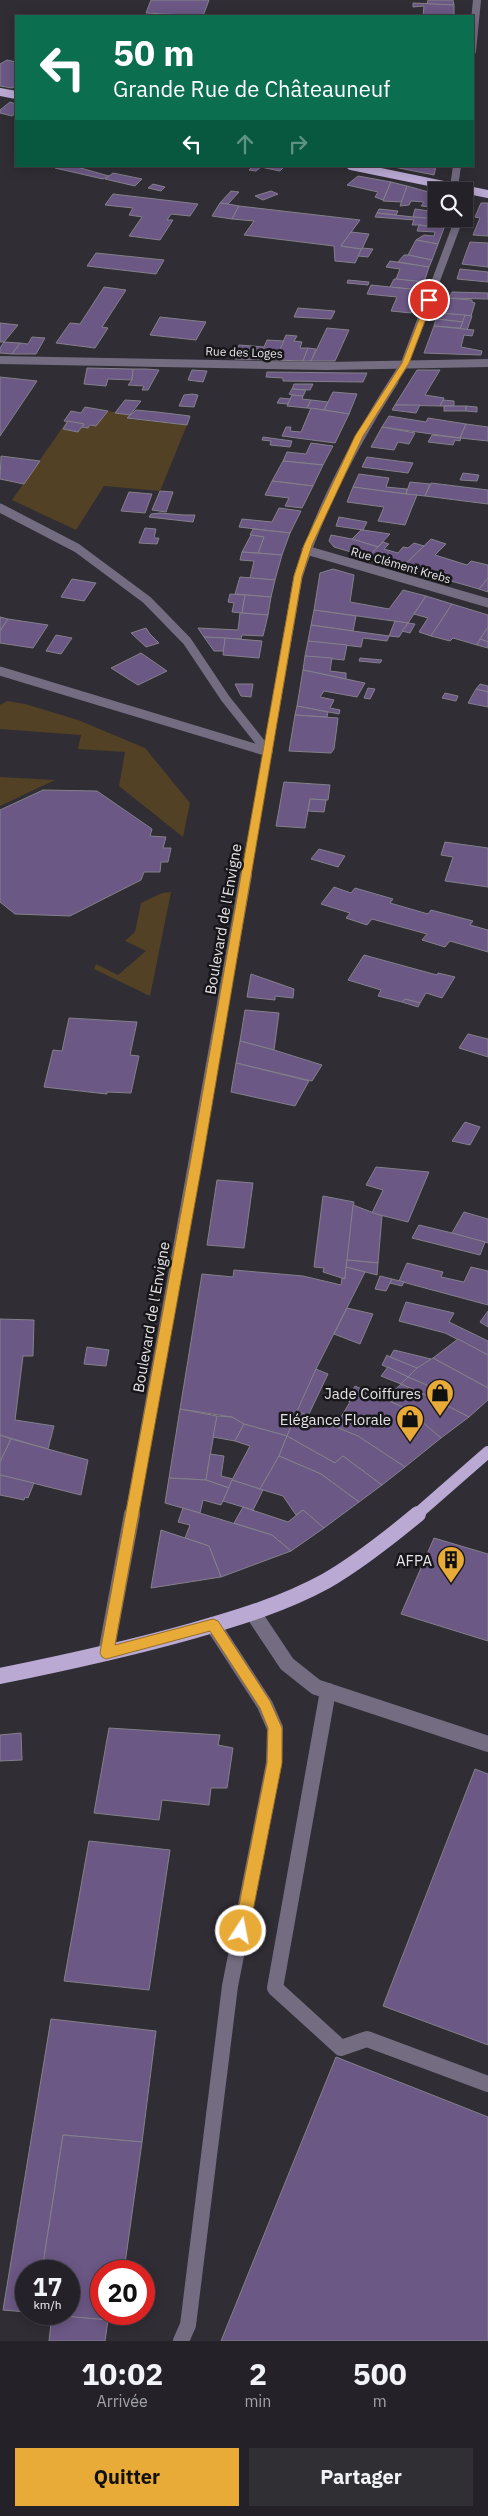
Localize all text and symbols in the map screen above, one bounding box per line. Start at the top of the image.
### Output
text: 50 m [113,30,195,76]
icon: left [30,35,95,100]
text: Grande Rue de Châteauneuf [113,74,391,103]
icon: left [178,130,206,158]
icon: ahead [231,130,259,158]
icon: right [284,130,312,158]
map controls [428,182,473,227]
button: search [428,182,473,227]
pin [408,279,450,321]
icon: arrive [415,286,443,314]
street label: Rue des Loges [205,343,283,361]
street label: Rue Clément Krebs [349,544,453,586]
street label: Boulevard de l'Envigne [200,842,246,996]
street label: Boulevard de l'Envigne [128,1240,174,1394]
shop icon: Jade Coiffures [425,1378,455,1417]
place label: Jade Coiffures [324,1384,421,1403]
shop icon: Elégance Florale [395,1404,425,1443]
place label: Elégance Florale [280,1410,391,1429]
building icon: AFPA [436,1545,466,1584]
place label: AFPA [396,1551,432,1570]
position arrow [214,1904,266,1956]
speed limit sign: 20 [90,2260,155,2325]
text: 17 [32,2270,63,2303]
text: km/h [33,2297,62,2312]
text: 10:02 [81,2354,163,2393]
text: 2 [249,2354,267,2393]
text: 500 [353,2354,407,2393]
text: Arrivée [97,2391,148,2411]
text: min [244,2391,271,2411]
text: m [373,2391,387,2411]
button: Quitter [15,2448,239,2506]
button: Partager [249,2448,473,2506]

